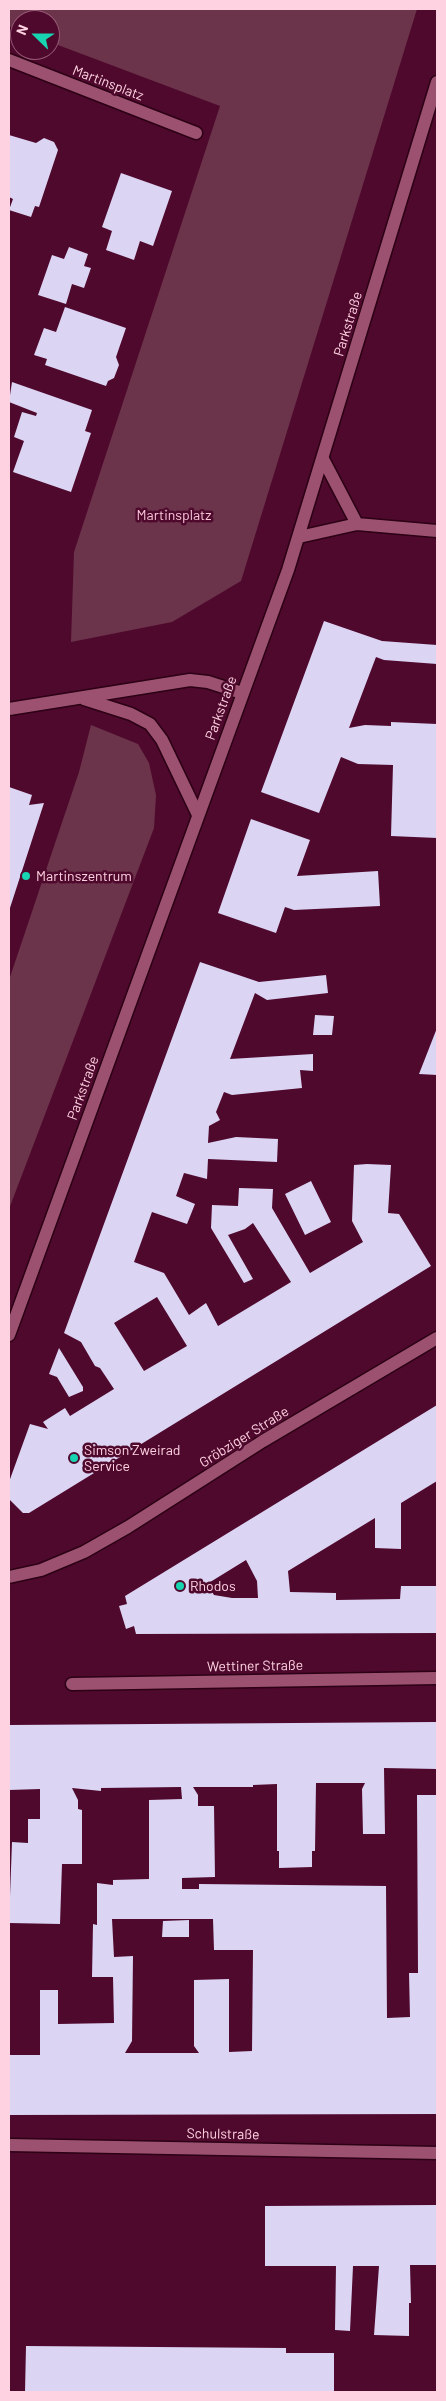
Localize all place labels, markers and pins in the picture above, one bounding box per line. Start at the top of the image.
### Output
place label: Martinszentrum [36,868,132,884]
marker: Martinszentrum [20,870,32,882]
place label: Simson Zweirad Service [84,1442,180,1474]
marker: Simson Zweirad Service [68,1452,80,1464]
place label: Rhodos [190,1578,236,1594]
marker: Rhodos [174,1580,186,1592]

